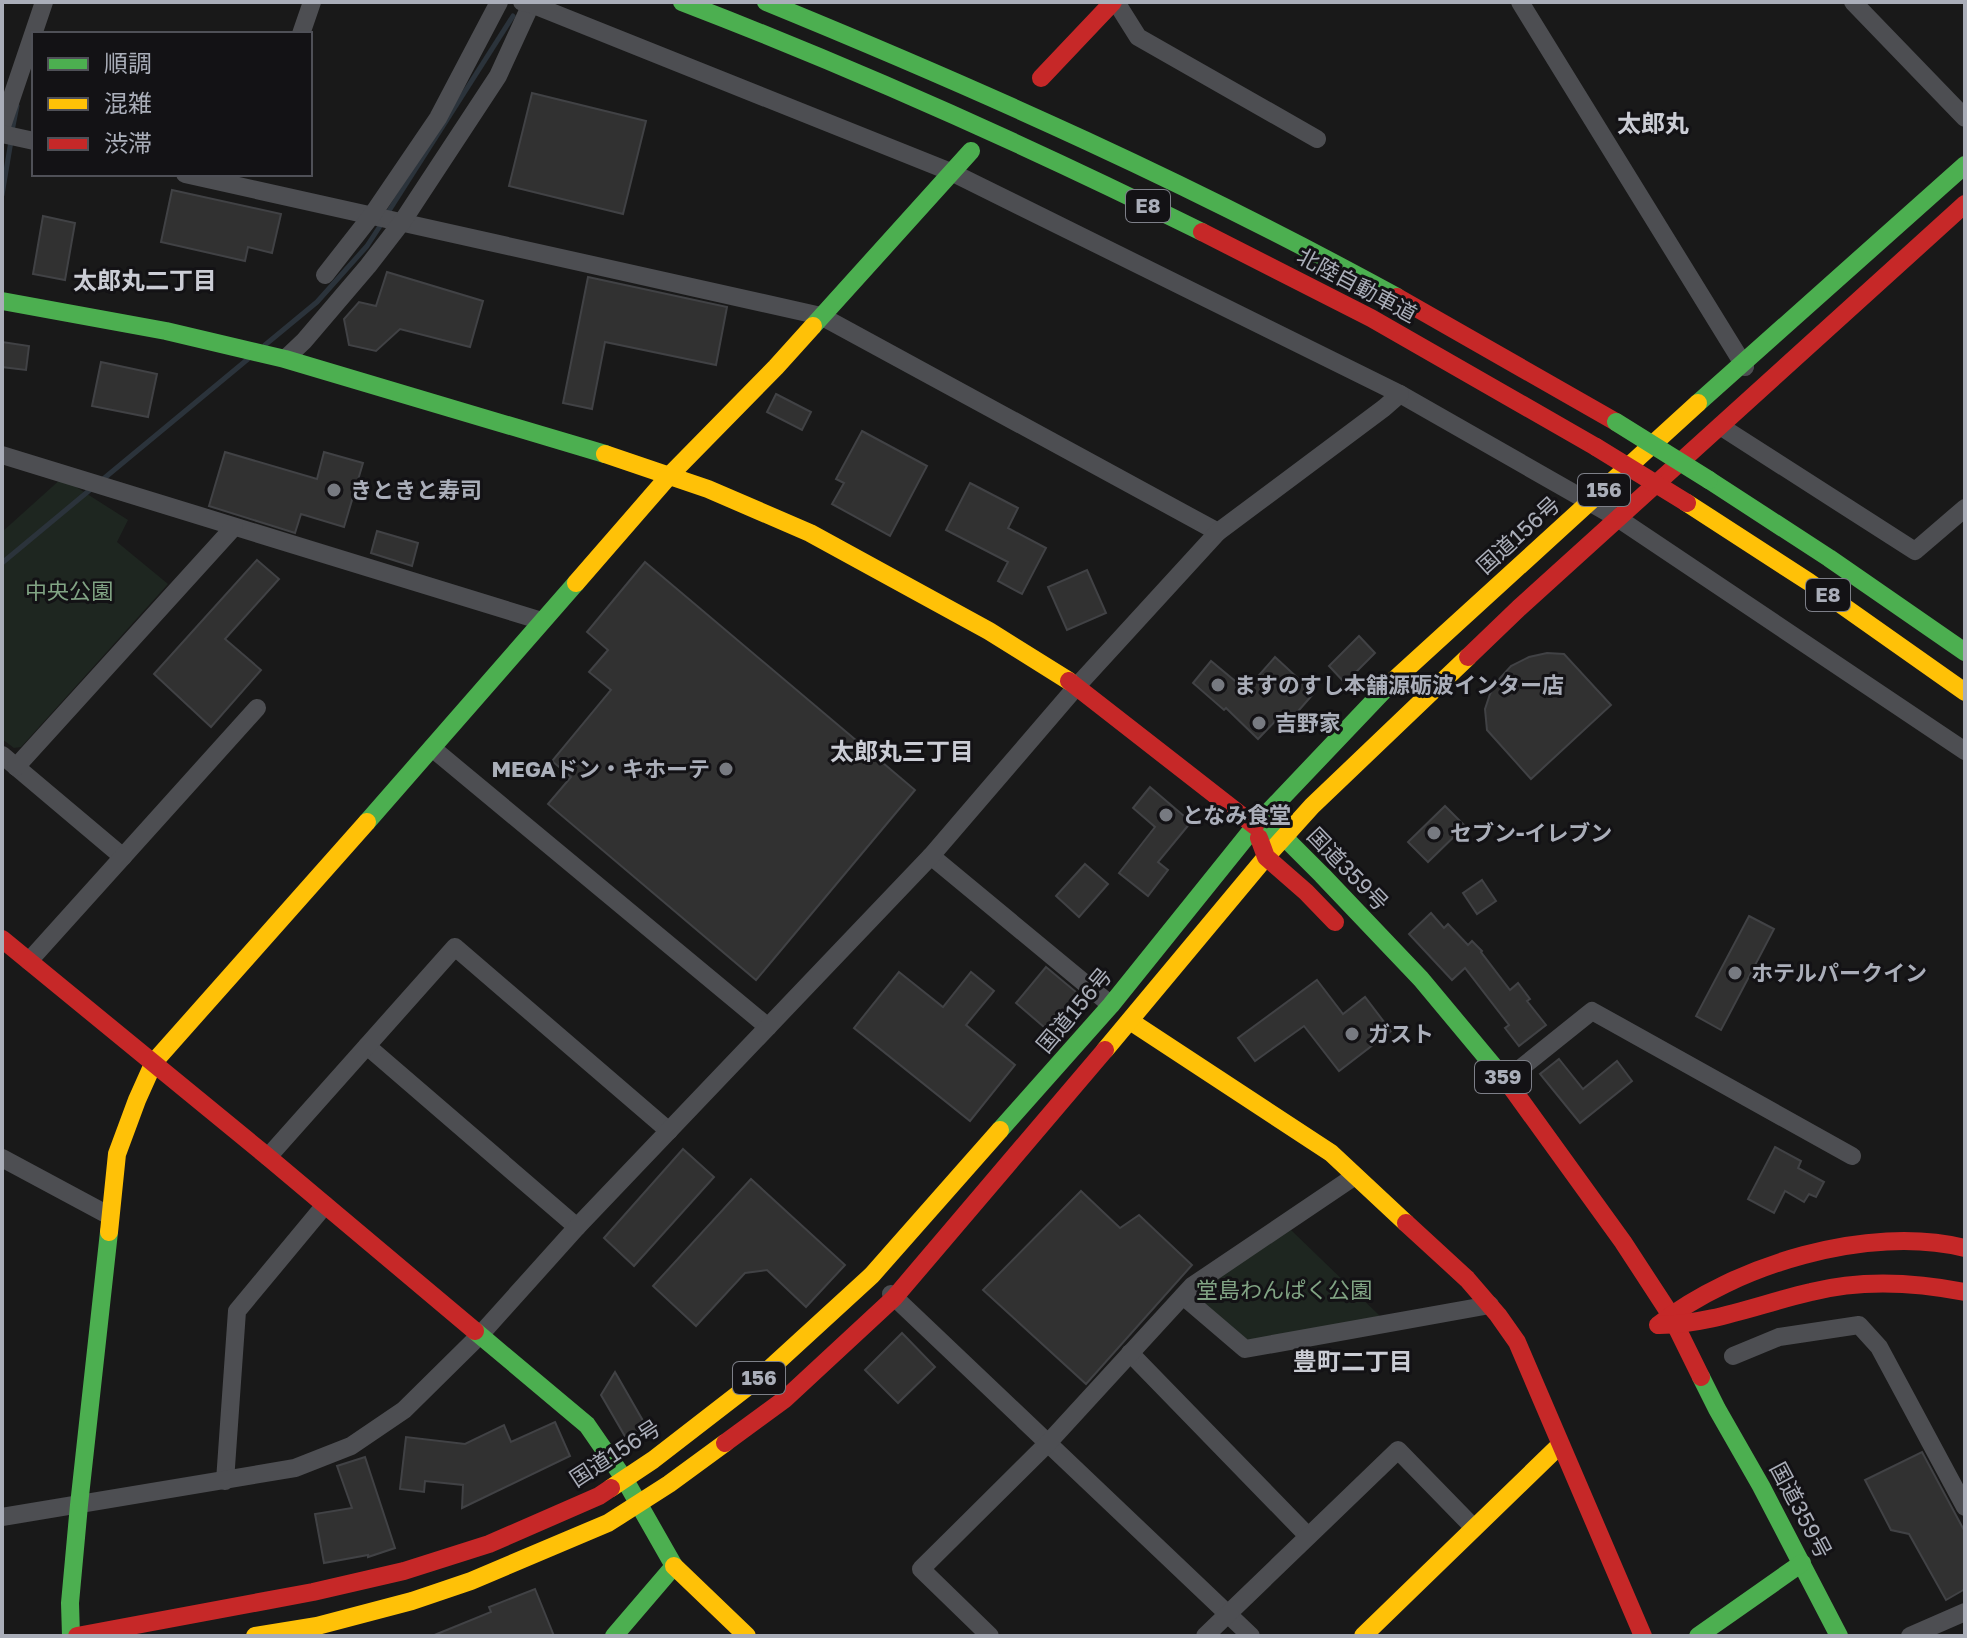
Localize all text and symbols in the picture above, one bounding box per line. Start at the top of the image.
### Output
legend [32,32,312,176]
text: 順調 [104,48,152,77]
text: 混雑 [104,88,152,117]
district label: 太郎丸 [1617,108,1689,137]
text: 渋滞 [104,128,152,157]
road number: E8 [1126,190,1170,222]
street label: 北陸自動車道 [1293,242,1422,327]
district label: 太郎丸二丁目 [73,265,217,294]
road number: 156 [1578,474,1630,506]
place label: きときと寿司 [350,476,482,503]
marker: きときと寿司 [325,481,343,499]
street label: 国道156号 [1470,490,1565,579]
park label: 中央公園 [25,577,113,604]
road number: E8 [1806,579,1850,611]
place label: ますのすし本舗源砺波インター店 [1234,671,1564,698]
marker: ますのすし本舗源砺波インター店 [1209,676,1227,694]
place label: 吉野家 [1275,709,1341,736]
marker: 吉野家 [1250,714,1268,732]
district label: 太郎丸三丁目 [830,736,974,765]
place label: MEGAドン・キホーテ [491,755,710,782]
marker: MEGAドン・キホーテ [717,760,735,778]
place label: となみ食堂 [1182,801,1291,828]
marker: となみ食堂 [1157,806,1175,824]
place label: セブン-イレブン [1450,819,1612,846]
street label: 国道359号 [1302,822,1395,916]
marker: セブン-イレブン [1425,824,1443,842]
place label: ホテルパークイン [1751,959,1927,986]
street label: 国道156号 [1030,962,1117,1058]
marker: ホテルパークイン [1726,964,1744,982]
place label: ガスト [1368,1020,1434,1047]
marker: ガスト [1343,1025,1361,1043]
road number: 359 [1475,1061,1531,1093]
park label: 堂島わんぱく公園 [1196,1276,1372,1303]
district label: 豊町二丁目 [1293,1346,1413,1375]
road number: 156 [733,1362,785,1394]
street label: 国道156号 [564,1413,665,1492]
street label: 国道359号 [1765,1457,1838,1562]

